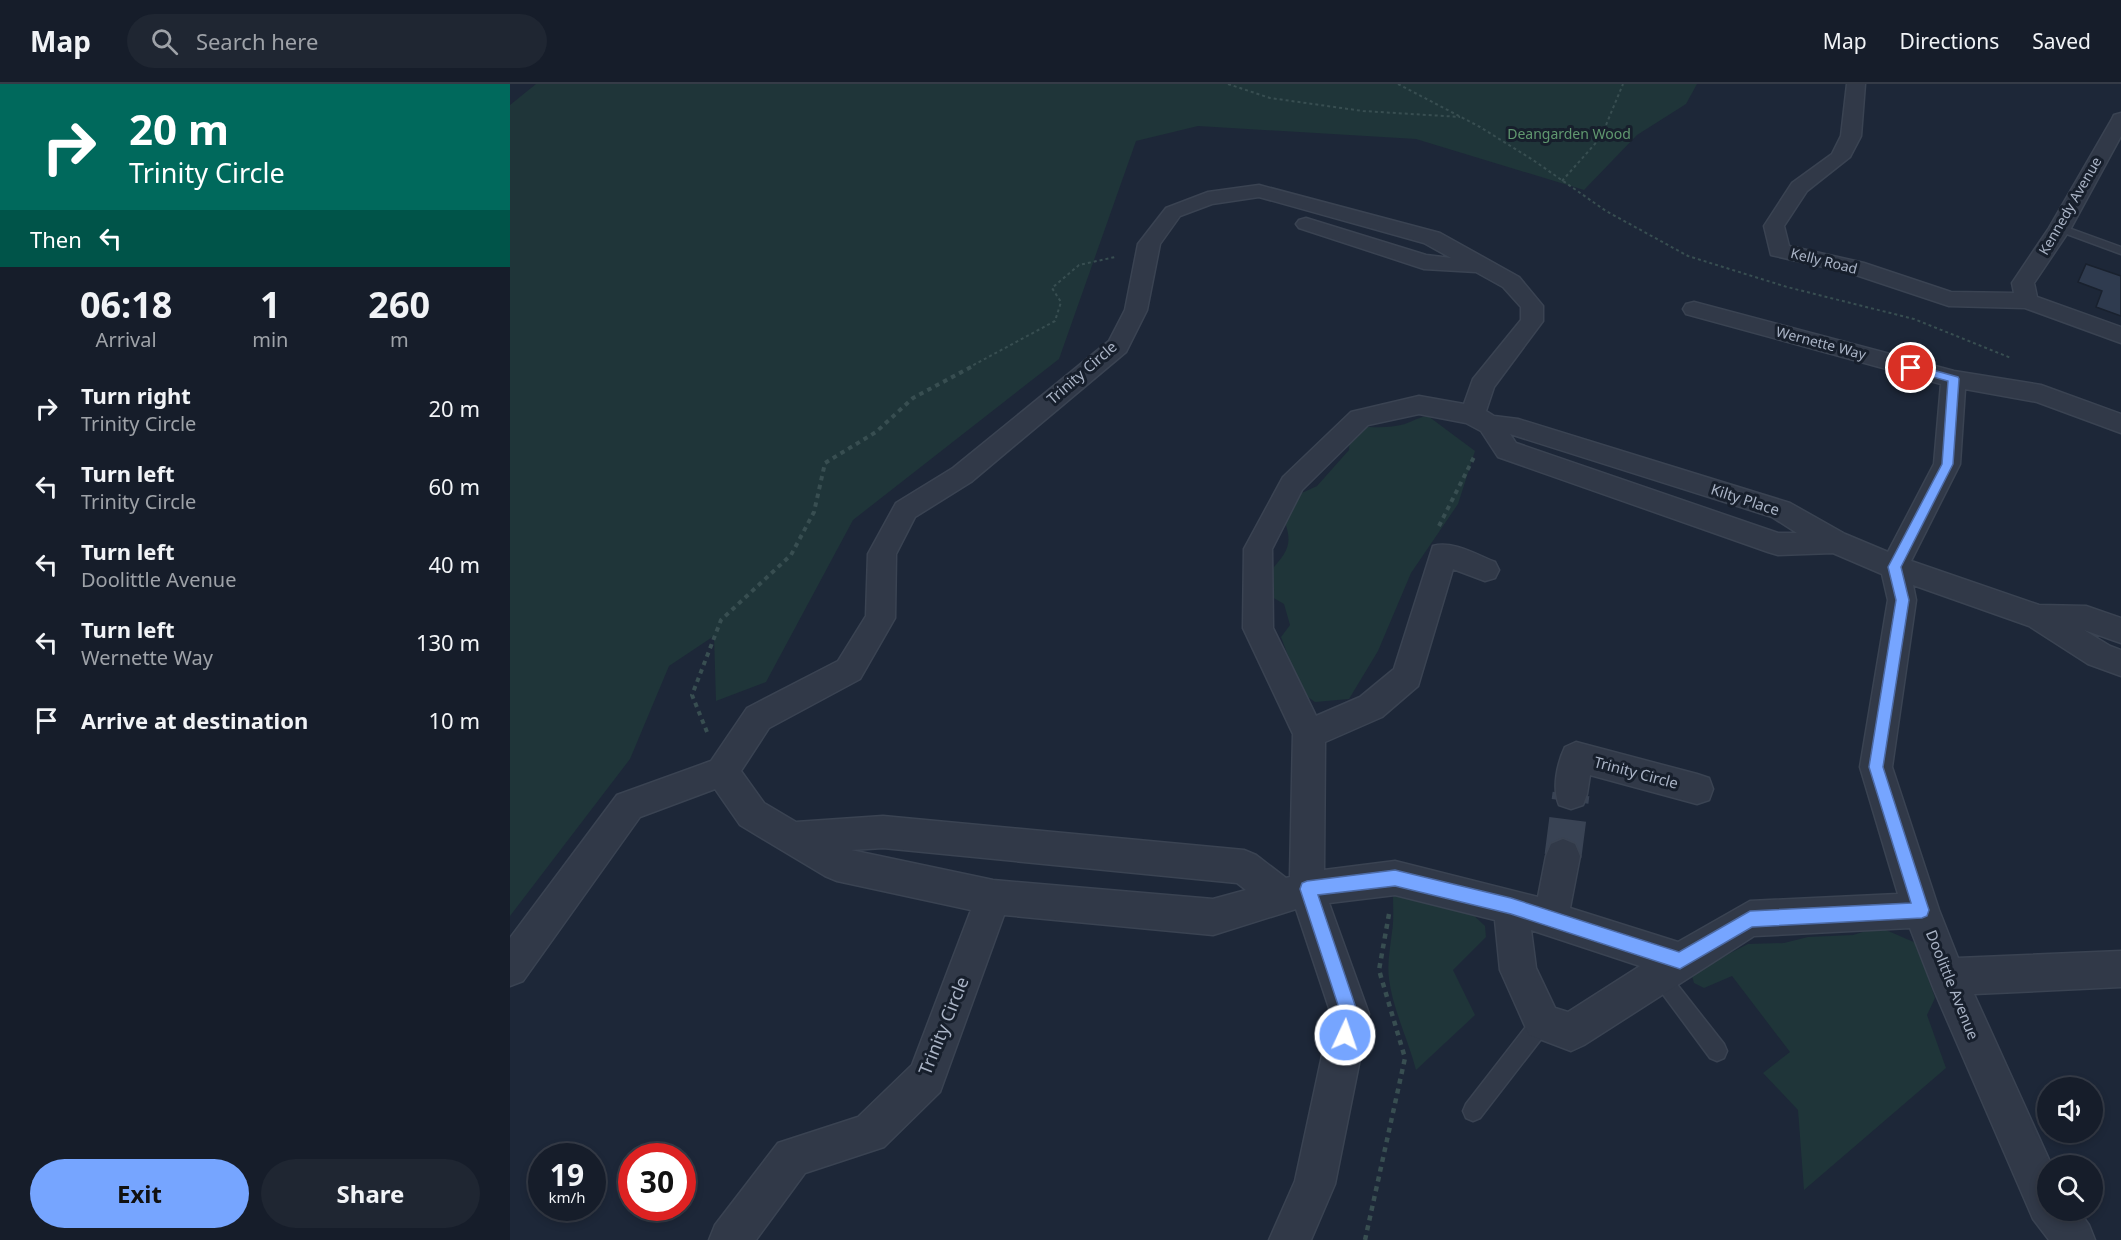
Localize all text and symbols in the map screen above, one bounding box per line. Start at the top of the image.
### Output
search box [127,14,547,68]
text: Map [30,22,91,60]
icon: search [148,25,181,58]
text: Search here [196,26,318,56]
text: Map [1823,27,1867,55]
text: Directions [1900,27,1999,55]
text: Saved [2032,27,2091,55]
text: 20 m [129,100,229,157]
icon: right [30,108,108,186]
park label: Deangarden Wood [1507,124,1631,143]
street label: Kennedy Avenue [2034,153,2105,258]
text: Trinity Circle [129,154,285,191]
icon: left [94,222,127,255]
text: Then [30,224,82,254]
street label: Kelly Road [1789,243,1860,278]
text: 06:18 [80,280,172,329]
text: 1 [260,280,281,329]
text: 260 [368,280,430,329]
street label: Wernette Way [1774,321,1869,364]
text: Arrival [96,326,157,353]
text: min [252,326,288,353]
text: m [390,326,409,353]
street label: Trinity Circle [1042,336,1121,408]
pin [1885,342,1936,393]
icon: arrive [1894,351,1927,384]
text: Turn right [81,380,191,410]
icon: right [30,392,63,425]
text: 20 m [429,393,480,423]
text: Trinity Circle [81,410,196,437]
text: Turn left [81,458,175,488]
icon: left [30,470,63,503]
text: 60 m [429,471,480,501]
street label: Kilty Place [1708,479,1782,520]
text: Trinity Circle [81,488,196,515]
text: Turn left [81,536,175,566]
icon: left [30,548,63,581]
text: 40 m [429,549,480,579]
text: Doolittle Avenue [81,566,236,593]
text: Turn left [81,614,175,644]
icon: left [30,626,63,659]
text: 130 m [416,627,480,657]
text: Wernette Way [81,644,213,671]
icon: arrive [30,704,63,737]
text: Arrive at destination [81,705,308,735]
text: 10 m [429,705,480,735]
street label: Trinity Circle [1592,751,1681,793]
street label: Doolittle Avenue [1922,927,1984,1042]
street label: Trinity Circle [912,973,974,1078]
position arrow [1313,1003,1377,1067]
map controls [2037,1077,2103,1221]
button: sound [2037,1077,2103,1143]
speed limit sign: 30 [618,1143,696,1221]
text: 19 [550,1154,584,1195]
button: search [2037,1155,2103,1221]
button: Exit [30,1159,249,1228]
button: Share [261,1159,480,1228]
text: km/h [549,1187,585,1207]

